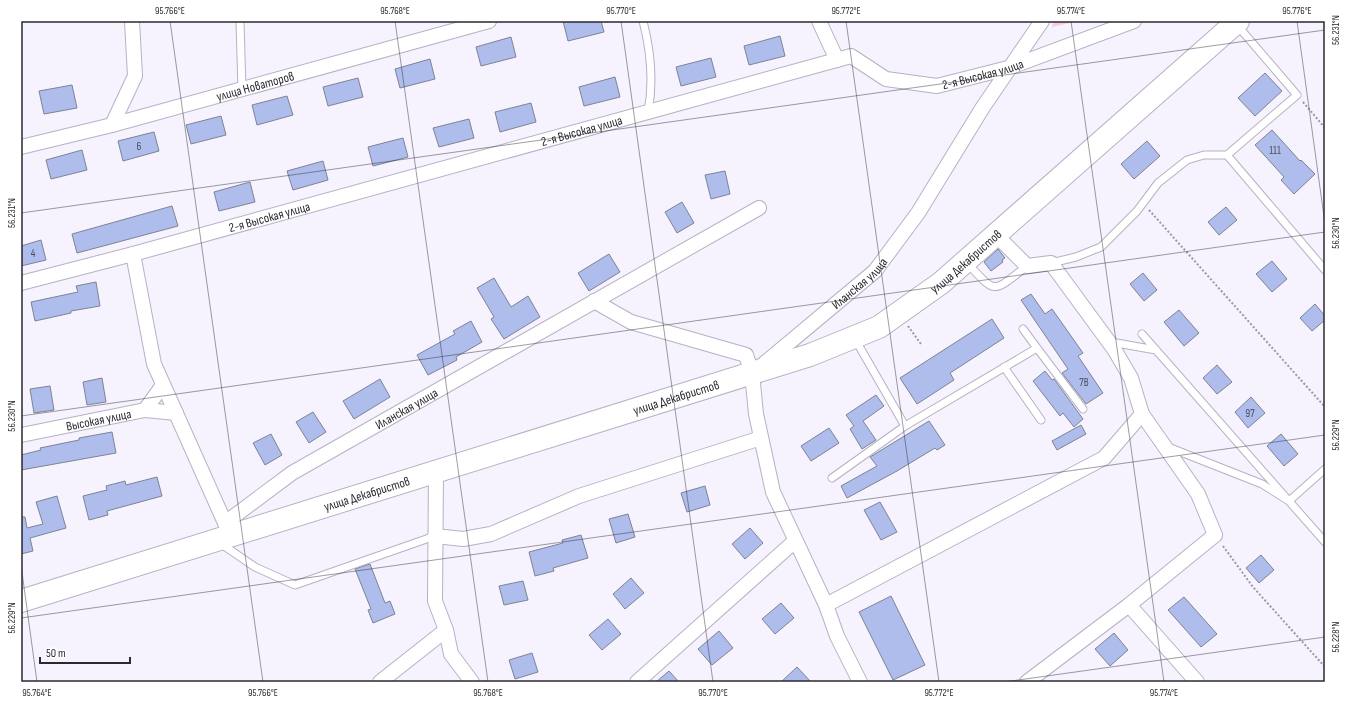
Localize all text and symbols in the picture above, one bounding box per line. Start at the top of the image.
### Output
text: 95.766°E [155,5,185,17]
text: 95.768°E [380,5,410,17]
text: 95.770°E [606,5,636,17]
text: 95.772°E [831,5,861,17]
text: 95.774°E [1057,5,1085,17]
text: 95.776°E [1282,5,1312,17]
text: 56.231°N [1330,15,1342,45]
street label: 2-я Высокая улица [940,56,1026,93]
street label: улица Новаторов [215,68,296,105]
street label: 2-я Высокая улица [539,112,624,150]
house number: 6 [137,140,142,153]
house number: 111 [1269,144,1281,157]
text: 56.231°N [6,198,18,228]
street label: 2-я Высокая улица [227,199,312,236]
text: 56.230°N [1330,217,1342,249]
street label: улица Декабристов [927,226,1005,297]
house number: 4 [31,247,36,260]
street label: Иланская улица [829,255,891,313]
house number: 7В [1079,376,1089,389]
street label: улица Декабристов [631,377,721,419]
street label: Иланская улица [373,385,441,433]
text: 56.230°N [6,400,18,432]
street label: Высокая улица [65,406,133,435]
house number: 97 [1245,407,1255,420]
text: 56.229°N [1330,419,1342,451]
street label: улица Декабристов [322,473,412,515]
text: 56.229°N [6,602,18,634]
text: 56.228°N [1330,622,1342,652]
scale bar [40,639,130,665]
text: 50 m [46,646,66,661]
text: 95.764°E [22,687,52,699]
text: 95.766°E [248,687,278,699]
text: 95.768°E [473,687,503,699]
text: 95.770°E [698,687,728,699]
text: 95.772°E [924,687,954,699]
text: 95.774°E [1150,687,1178,699]

